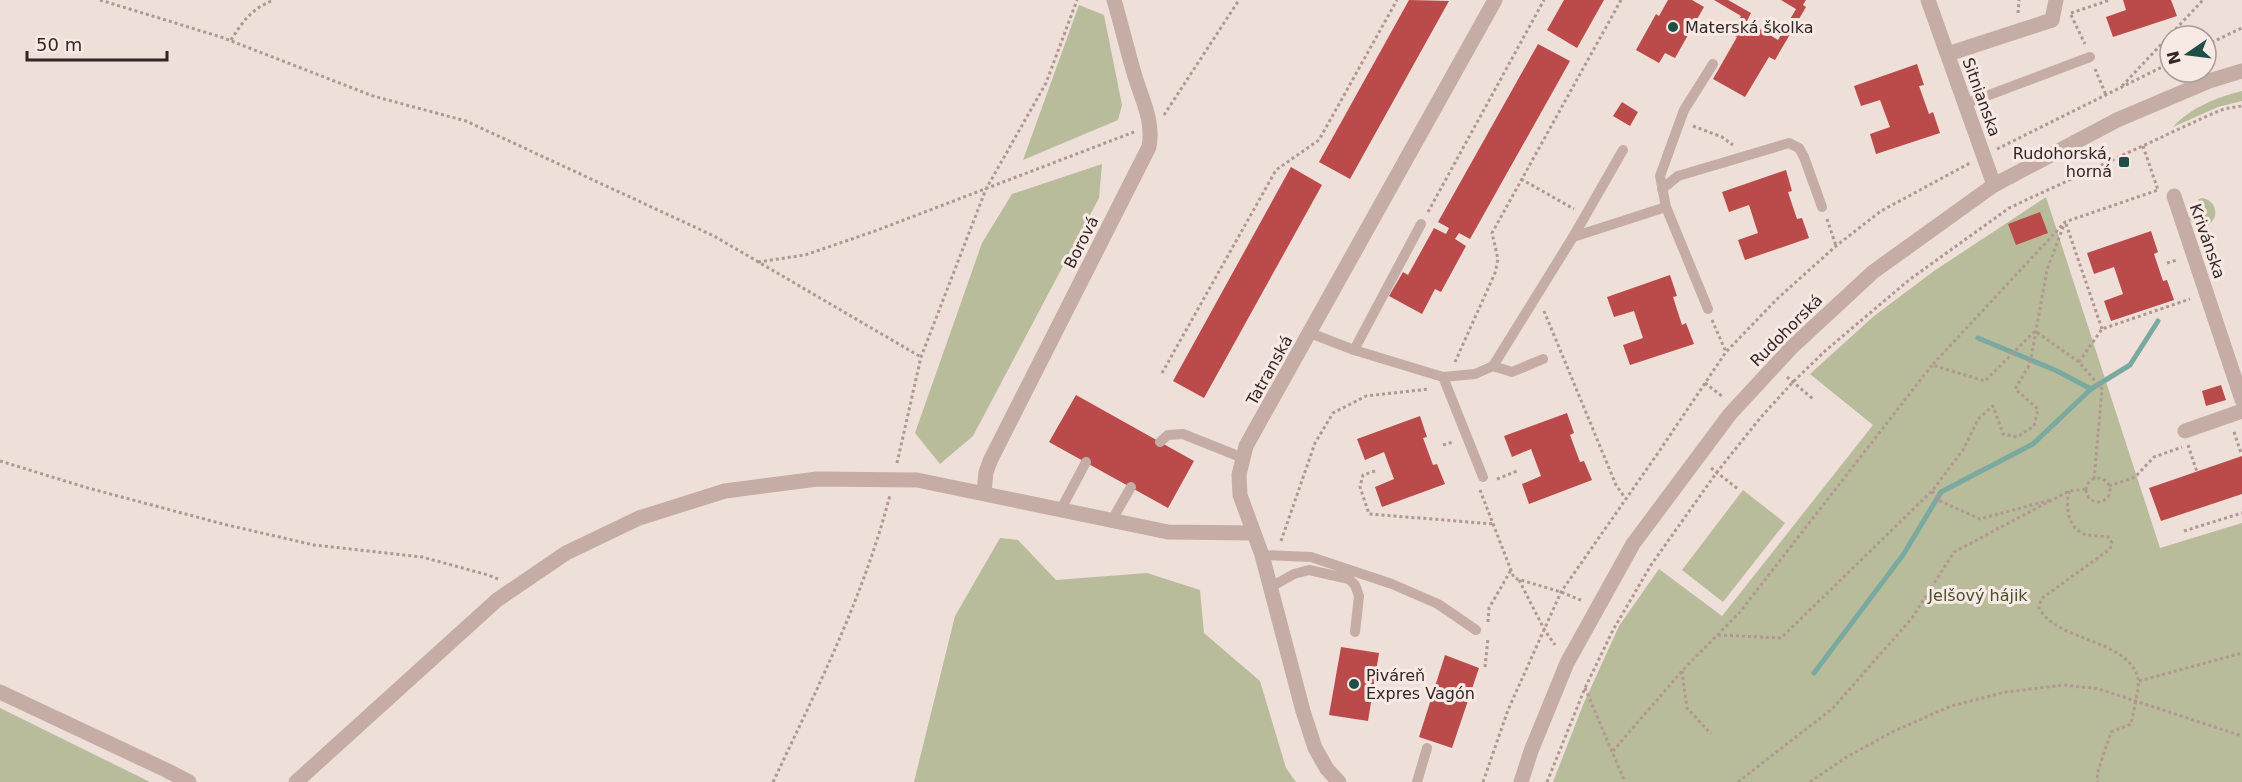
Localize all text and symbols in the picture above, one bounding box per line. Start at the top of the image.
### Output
place label: Materská školka [1685,18,1814,37]
marker: Materská školka [1666,20,1680,34]
scale bar [27,24,166,62]
north arrow [2158,24,2218,84]
text: 50 m [36,34,82,55]
text: N [2163,49,2185,66]
street label: Sitnianska [1958,55,2005,139]
place label: Rudohorská, horná [2013,144,2112,181]
marker: Rudohorská, horná [2117,155,2131,169]
street label: Krivánska [2186,201,2229,281]
street label: Borová [1060,213,1103,272]
street label: Rudohorská [1746,290,1826,370]
street label: Tatranská [1242,332,1296,409]
park label: Jelšový hájik [1927,586,2028,605]
place label: Piváreň Expres Vagón [1366,666,1475,703]
marker: Piváreň Expres Vagón [1347,677,1361,691]

